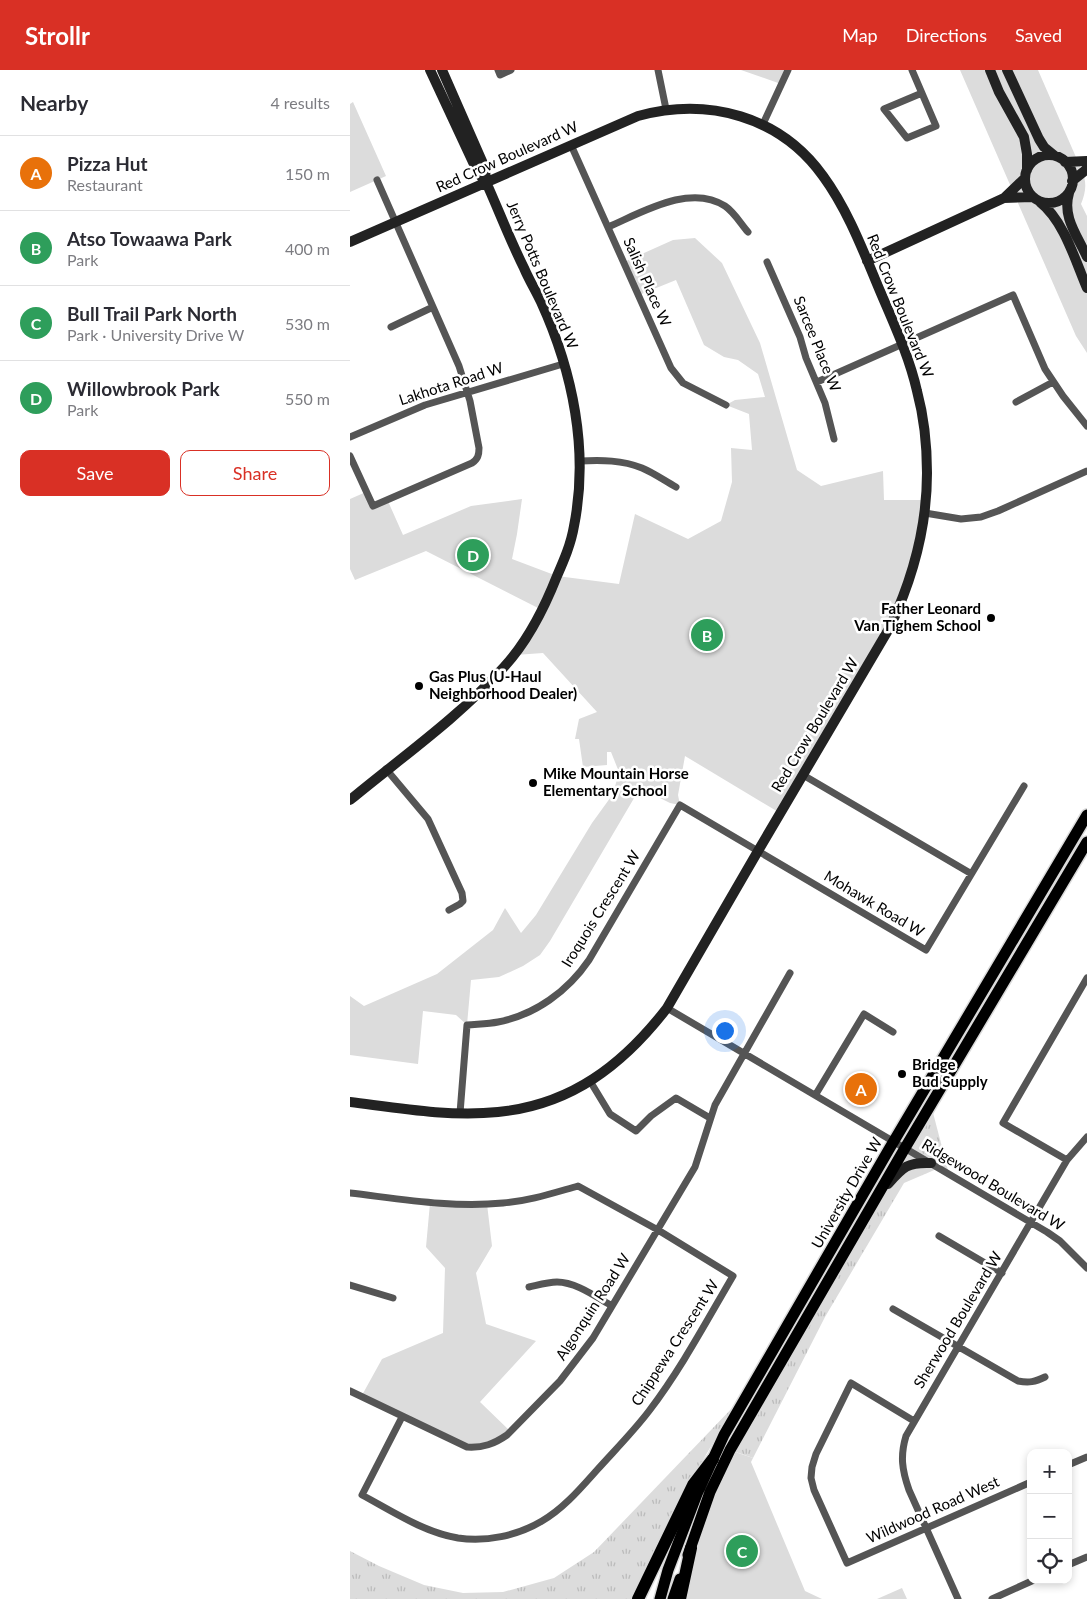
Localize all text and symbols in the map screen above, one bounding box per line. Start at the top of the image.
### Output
text: Strollr [25,21,90,50]
text: Map [842,24,878,46]
text: Directions [906,24,987,46]
text: Saved [1015,24,1062,46]
text: Nearby [20,90,88,115]
text: 4 results [270,93,330,112]
street label: Red Crow Boulevard W [433,116,581,196]
text: Pizza Hut [67,152,148,175]
text: A [30,164,42,183]
text: 150 m [285,164,330,183]
text: Restaurant [67,175,143,194]
street label: Jerry Potts Boulevard W [504,198,582,352]
text: Atso Towaawa Park [67,227,232,250]
street label: Red Crow Boulevard W [864,231,938,381]
street label: Salish Place W [620,234,676,329]
text: B [31,239,41,258]
text: 400 m [285,239,330,258]
text: Park [67,250,98,269]
street label: Sarcee Place W [791,293,845,394]
text: Bull Trail Park North [67,302,237,325]
text: C [31,314,41,333]
text: 530 m [285,314,330,333]
text: Park · University Drive W [67,325,244,344]
street label: Lakhota Road W [396,358,506,408]
text: Willowbrook Park [67,377,220,400]
text: D [30,389,42,408]
text: 550 m [285,389,330,408]
text: Park [67,400,98,419]
button: Save [20,450,170,496]
button: Share [180,450,330,496]
pin: D [457,536,489,574]
place label: Father Leonard Van Tighem School [853,599,981,634]
marker: Father Leonard Van Tighem School [985,612,997,624]
pin: B [691,616,723,654]
street label: Red Crow Boulevard W [767,654,862,795]
place label: Gas Plus (U-Haul Neighborhood Dealer) [429,667,577,702]
marker: Gas Plus (U-Haul Neighborhood Dealer) [413,680,425,692]
place label: Mike Mountain Horse Elementary School [543,764,689,799]
marker: Mike Mountain Horse Elementary School [527,777,539,789]
street label: Iroquois Crescent W [557,846,644,970]
street label: Mohawk Road W [821,866,928,940]
your location [712,1018,738,1044]
place label: Bridge Bud Supply [912,1055,988,1090]
marker: Bridge Bud Supply [896,1068,908,1080]
pin: A [845,1070,877,1108]
street label: University Drive W [807,1133,885,1251]
street label: Ridgewood Boulevard W [919,1134,1069,1234]
street label: Sherwood Boulevard W [909,1248,1005,1391]
street label: Algonquin Road W [551,1249,634,1363]
street label: Chippewa Crescent W [627,1276,722,1409]
map controls [1027,1449,1072,1584]
button: + [1027,1449,1072,1494]
street label: Wildwood Road West [863,1471,1002,1546]
button: − [1027,1494,1072,1539]
pin: C [726,1532,758,1570]
button: locate [1027,1539,1072,1584]

